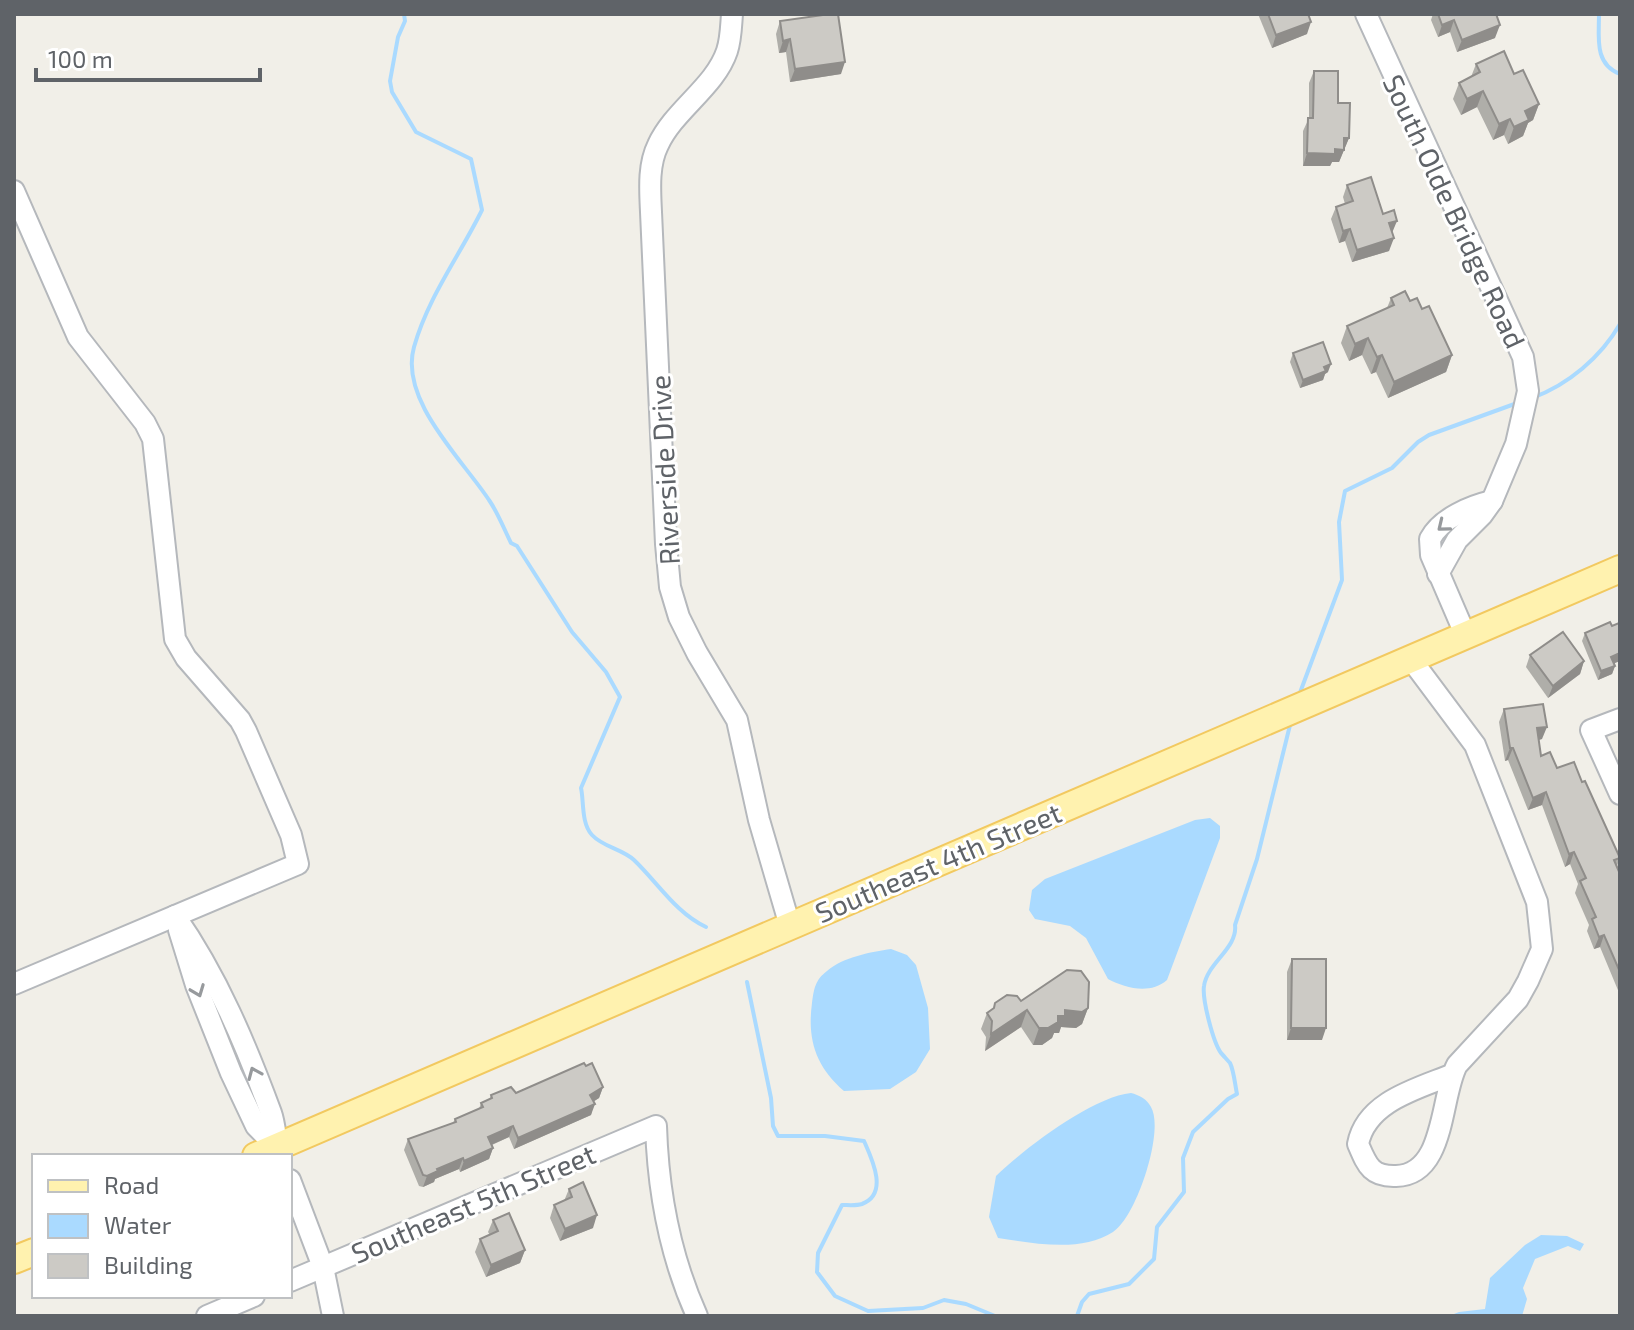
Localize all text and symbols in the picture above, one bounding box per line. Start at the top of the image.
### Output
scale bar [36,32,260,82]
text: 100 m [48,44,113,73]
street label: South Olde Bridge Road [1377,69,1533,353]
street label: Riverside Drive [642,374,686,566]
one-way arrow [1437,516,1452,530]
street label: Southeast 4th Street [810,795,1066,929]
one-way arrow [188,983,205,997]
one-way arrow [247,1067,263,1081]
street label: Southeast 5th Street [346,1136,600,1270]
legend [32,1154,292,1298]
text: Road [104,1170,159,1199]
text: Water [104,1210,172,1239]
text: Building [104,1250,193,1279]

